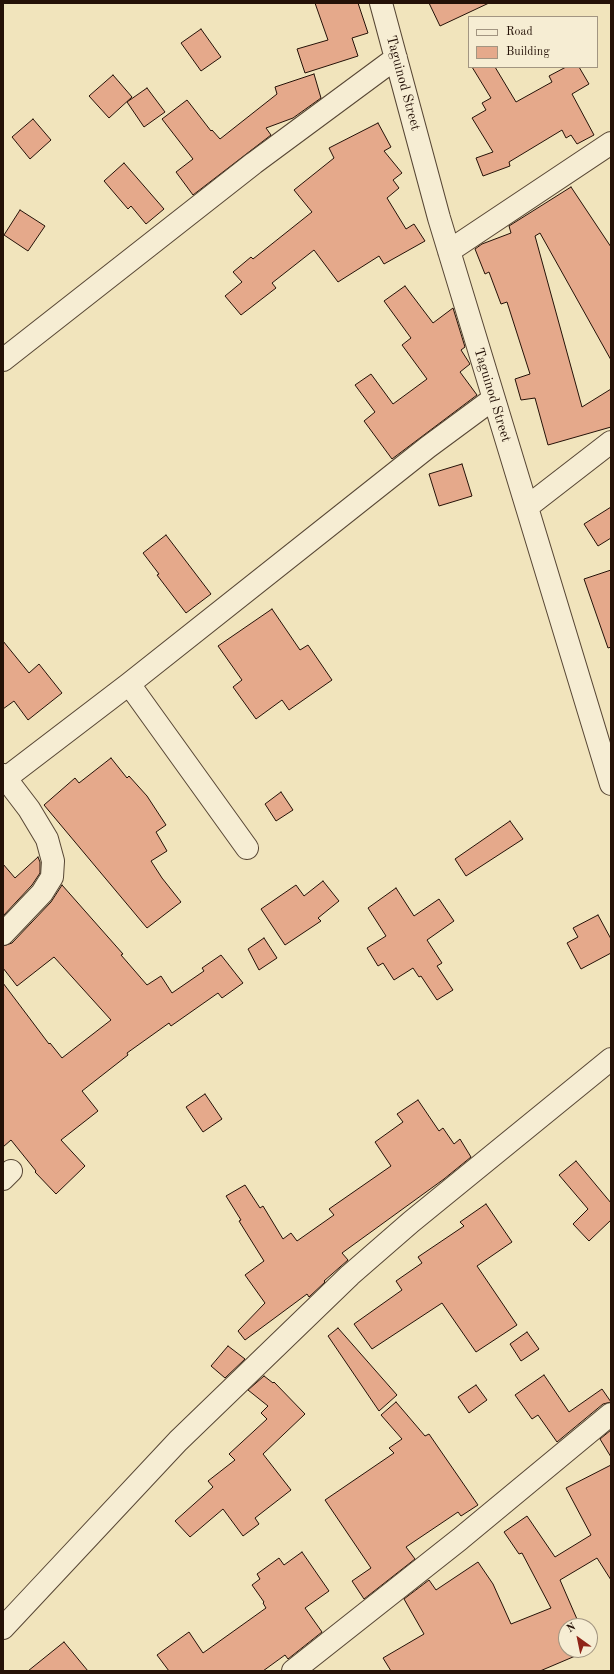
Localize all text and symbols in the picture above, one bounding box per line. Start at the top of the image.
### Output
legend [468,16,598,68]
text: Road [506,26,533,38]
street label: Taguinod Street [382,34,424,132]
text: Building [506,46,550,58]
street label: Taguinod Street [470,346,514,444]
north arrow [558,1618,598,1658]
text: N [565,1621,578,1635]

